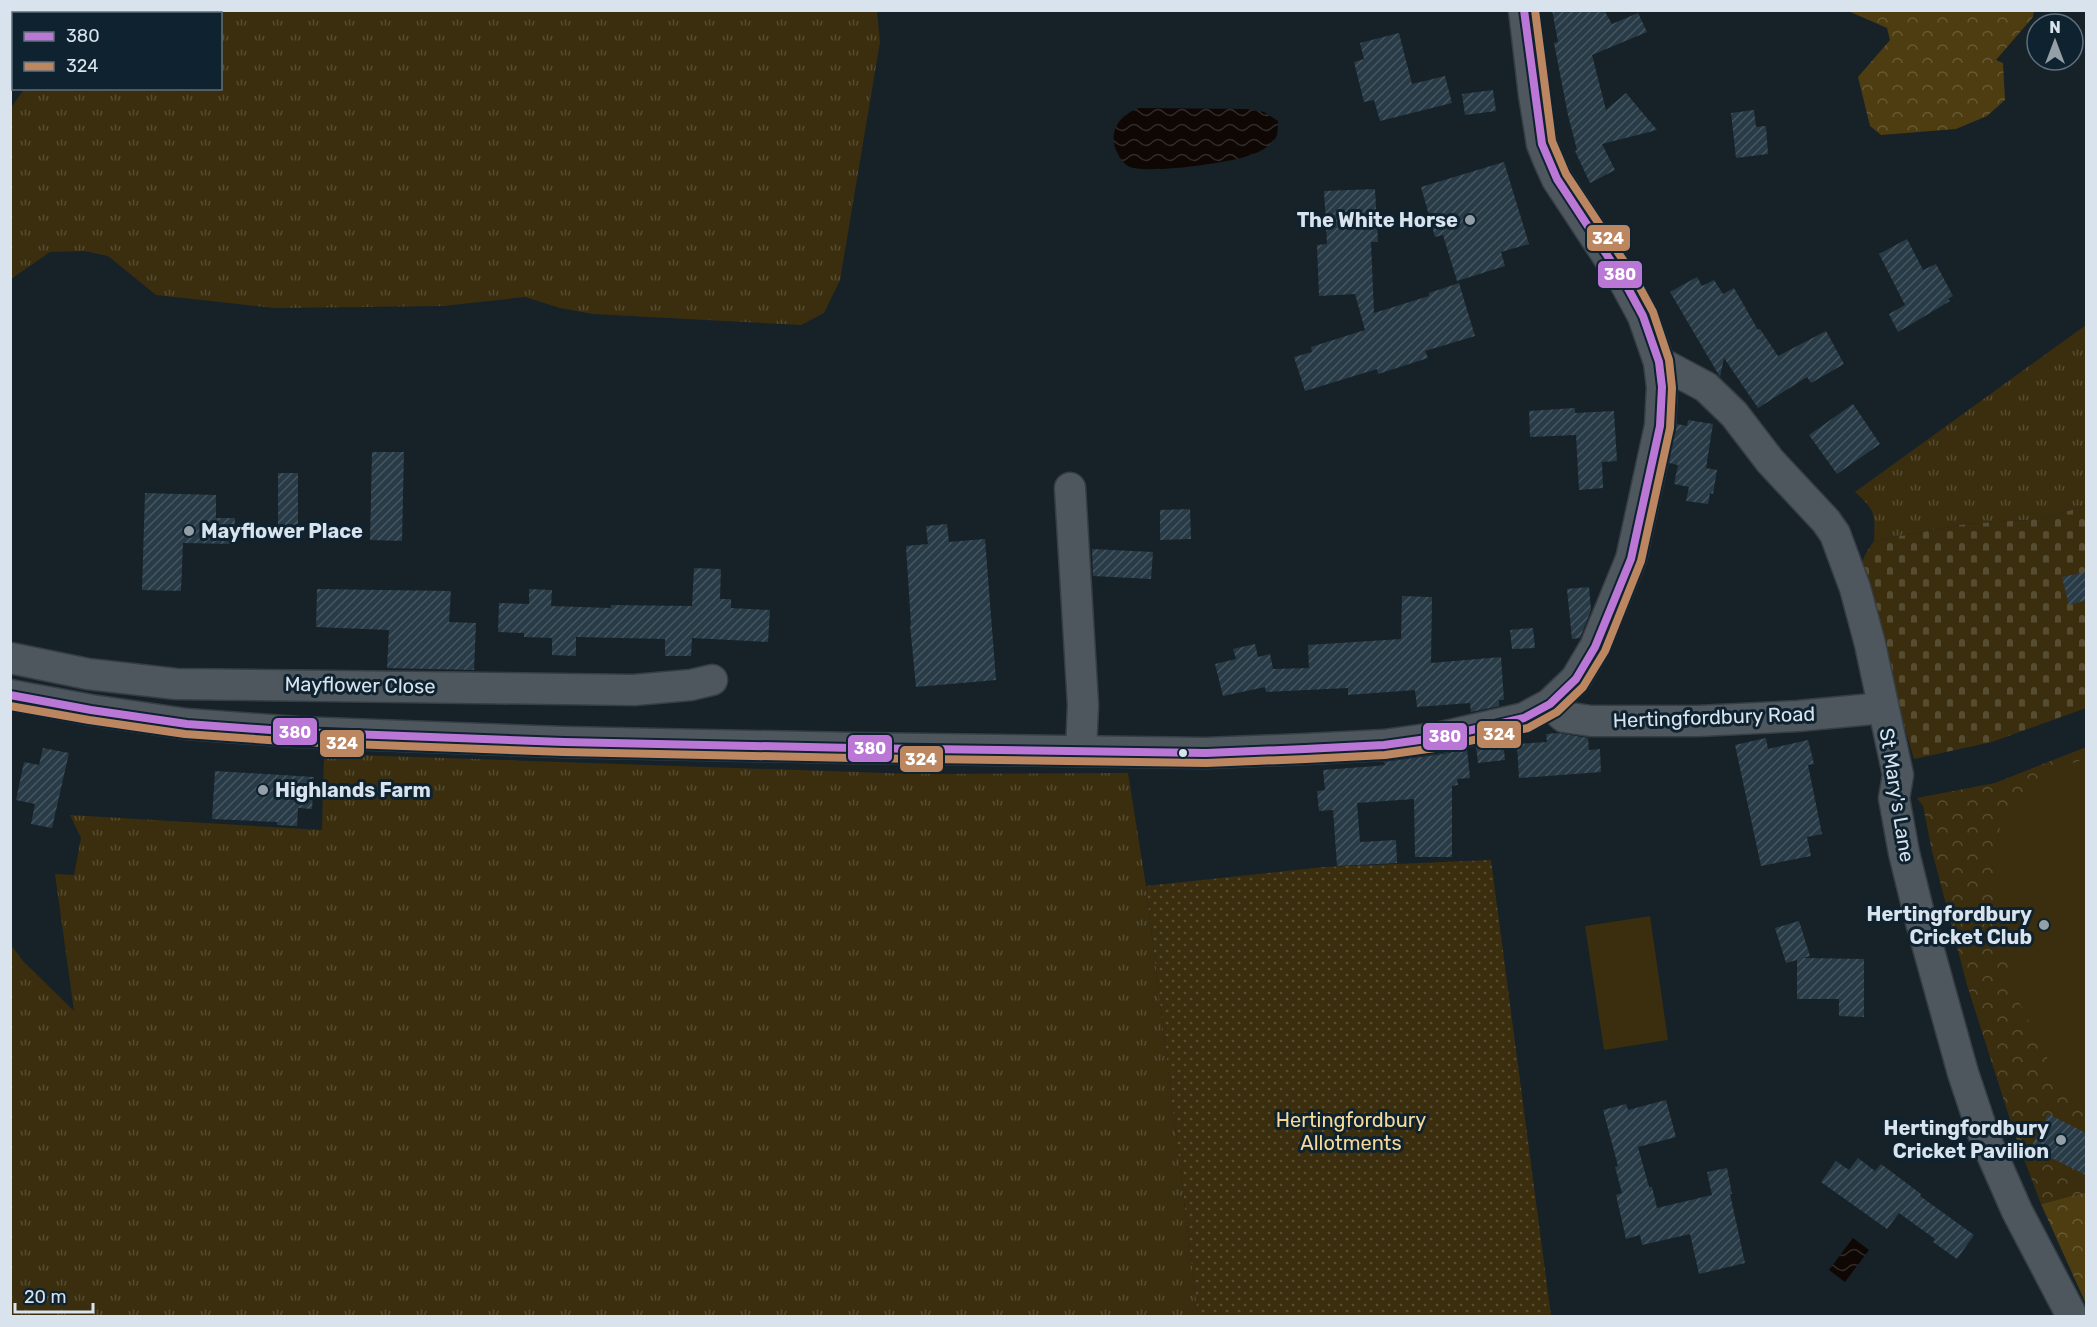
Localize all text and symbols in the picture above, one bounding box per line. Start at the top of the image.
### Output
legend [12,12,222,90]
north arrow [2025,12,2085,72]
text: N [2049,18,2061,37]
text: 380 [66,25,100,47]
text: 324 [66,55,98,77]
place label: The White Horse [1297,208,1458,232]
marker: The White Horse [1463,213,1477,227]
line badge: 324 [1586,224,1631,252]
text: 324 [1592,229,1624,248]
line badge: 380 [1597,260,1643,289]
text: 380 [1604,265,1636,284]
place label: Mayflower Place [201,519,363,543]
marker: Mayflower Place [182,524,196,538]
street label: Mayflower Close [284,672,436,698]
street label: Hertingfordbury Road [1612,701,1816,733]
line badge: 380 [272,717,318,746]
line badge: 324 [1476,720,1522,749]
line badge: 380 [1422,722,1468,751]
text: 380 [279,723,311,742]
text: 324 [1483,725,1515,744]
street label: St Mary's Lane [1875,726,1919,864]
text: 380 [1429,727,1461,746]
line badge: 324 [319,729,365,758]
text: 324 [326,734,358,753]
line badge: 380 [847,734,893,763]
text: 380 [854,739,886,758]
line badge: 324 [899,745,944,773]
unlabelled marker [1177,747,1189,759]
text: 324 [905,750,937,769]
place label: Highlands Farm [275,778,431,802]
marker: Highlands Farm [256,783,270,797]
place label: Hertingfordbury Cricket Club [1867,902,2032,949]
marker: Hertingfordbury Cricket Club [2037,918,2051,932]
park label: Hertingfordbury Allotments [1276,1108,1426,1155]
place label: Hertingfordbury Cricket Pavilion [1884,1116,2049,1163]
marker: Hertingfordbury Cricket Pavilion [2054,1133,2068,1147]
scale bar [15,1276,93,1314]
text: 20 m [24,1286,66,1308]

